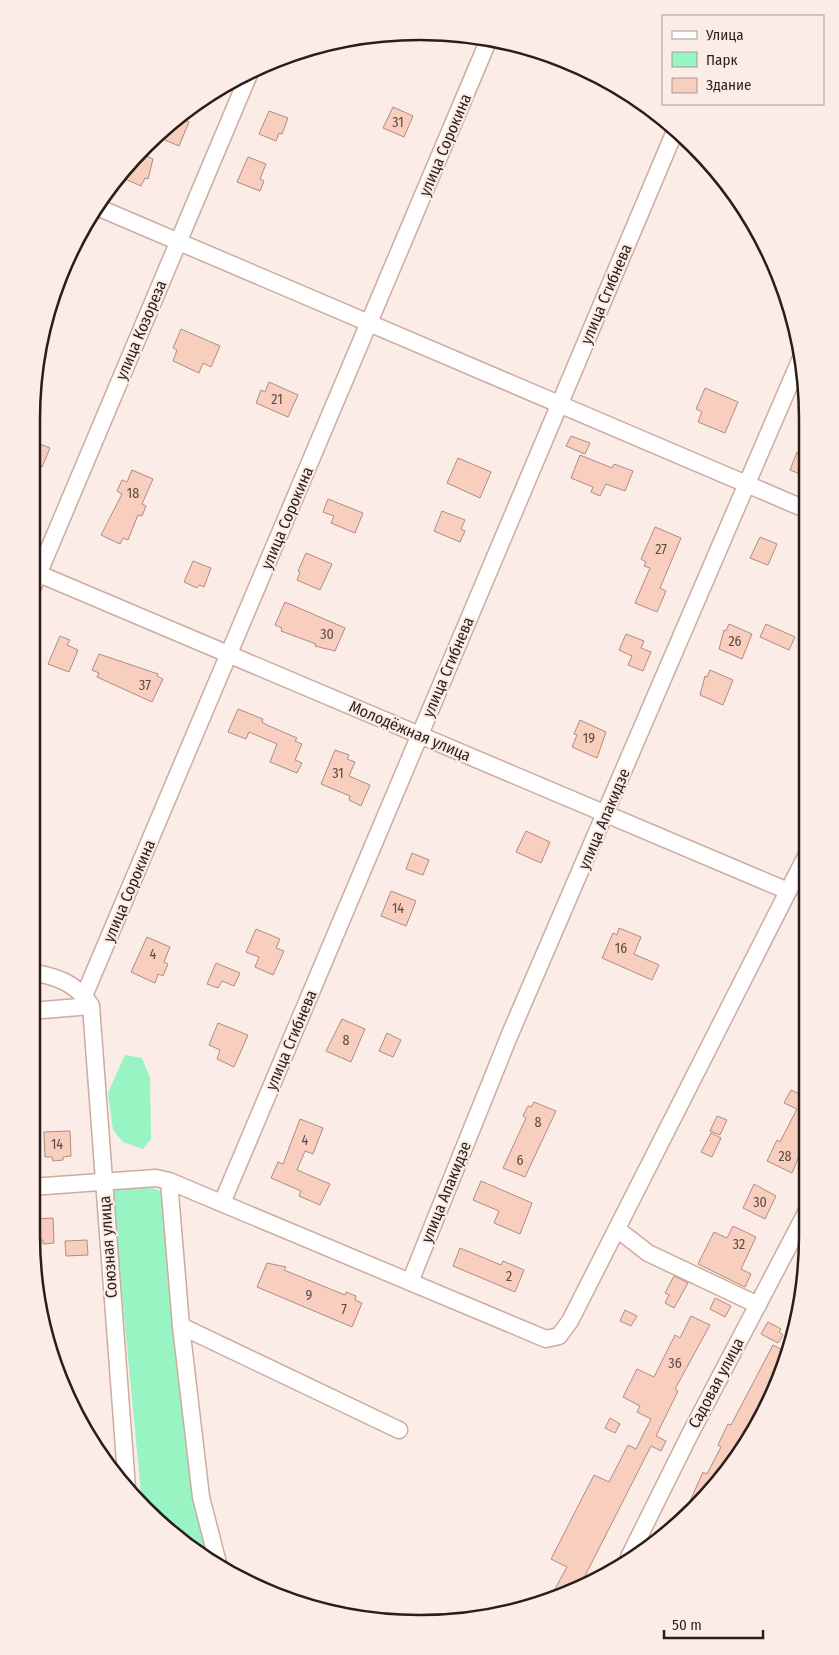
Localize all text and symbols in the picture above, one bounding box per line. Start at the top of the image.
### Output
legend [662,15,824,105]
text: Улица [705,26,744,44]
text: Парк [706,51,737,69]
text: Здание [706,76,752,94]
street label: улица Сорокина [415,91,475,199]
house number: 31 [392,114,404,131]
street label: улица Сгибнева [576,241,636,347]
street label: улица Козореза [111,277,171,383]
house number: 21 [271,391,283,408]
street label: улица Сорокина [257,464,317,572]
house number: 18 [127,485,139,502]
house number: 27 [655,541,667,558]
street label: улица Сгибнева [418,614,478,720]
house number: 30 [320,626,334,643]
house number: 26 [728,633,742,650]
house number: 37 [139,677,151,694]
street label: Молодёжная улица [346,697,474,765]
house number: 19 [583,730,595,747]
house number: 31 [332,765,344,782]
street label: улица Апакидзе [574,766,634,872]
street label: улица Сорокина [99,837,159,945]
house number: 14 [392,900,404,917]
house number: 16 [615,940,627,957]
house number: 4 [150,946,157,963]
street label: улица Сгибнева [261,987,321,1093]
house number: 8 [343,1032,350,1049]
house number: 8 [535,1114,542,1131]
house number: 4 [302,1132,309,1149]
house number: 14 [51,1136,63,1153]
street label: улица Апакидзе [417,1138,475,1245]
house number: 28 [778,1148,792,1165]
house number: 6 [517,1152,524,1169]
house number: 30 [753,1194,767,1211]
street label: Союзная улица [95,1195,121,1299]
house number: 32 [733,1236,745,1253]
house number: 2 [506,1268,512,1285]
house number: 9 [306,1287,313,1304]
house number: 7 [341,1301,347,1318]
street label: Садовая улица [684,1334,748,1432]
house number: 36 [668,1355,682,1372]
scale bar [664,1608,763,1640]
text: 50 m [672,1616,702,1634]

